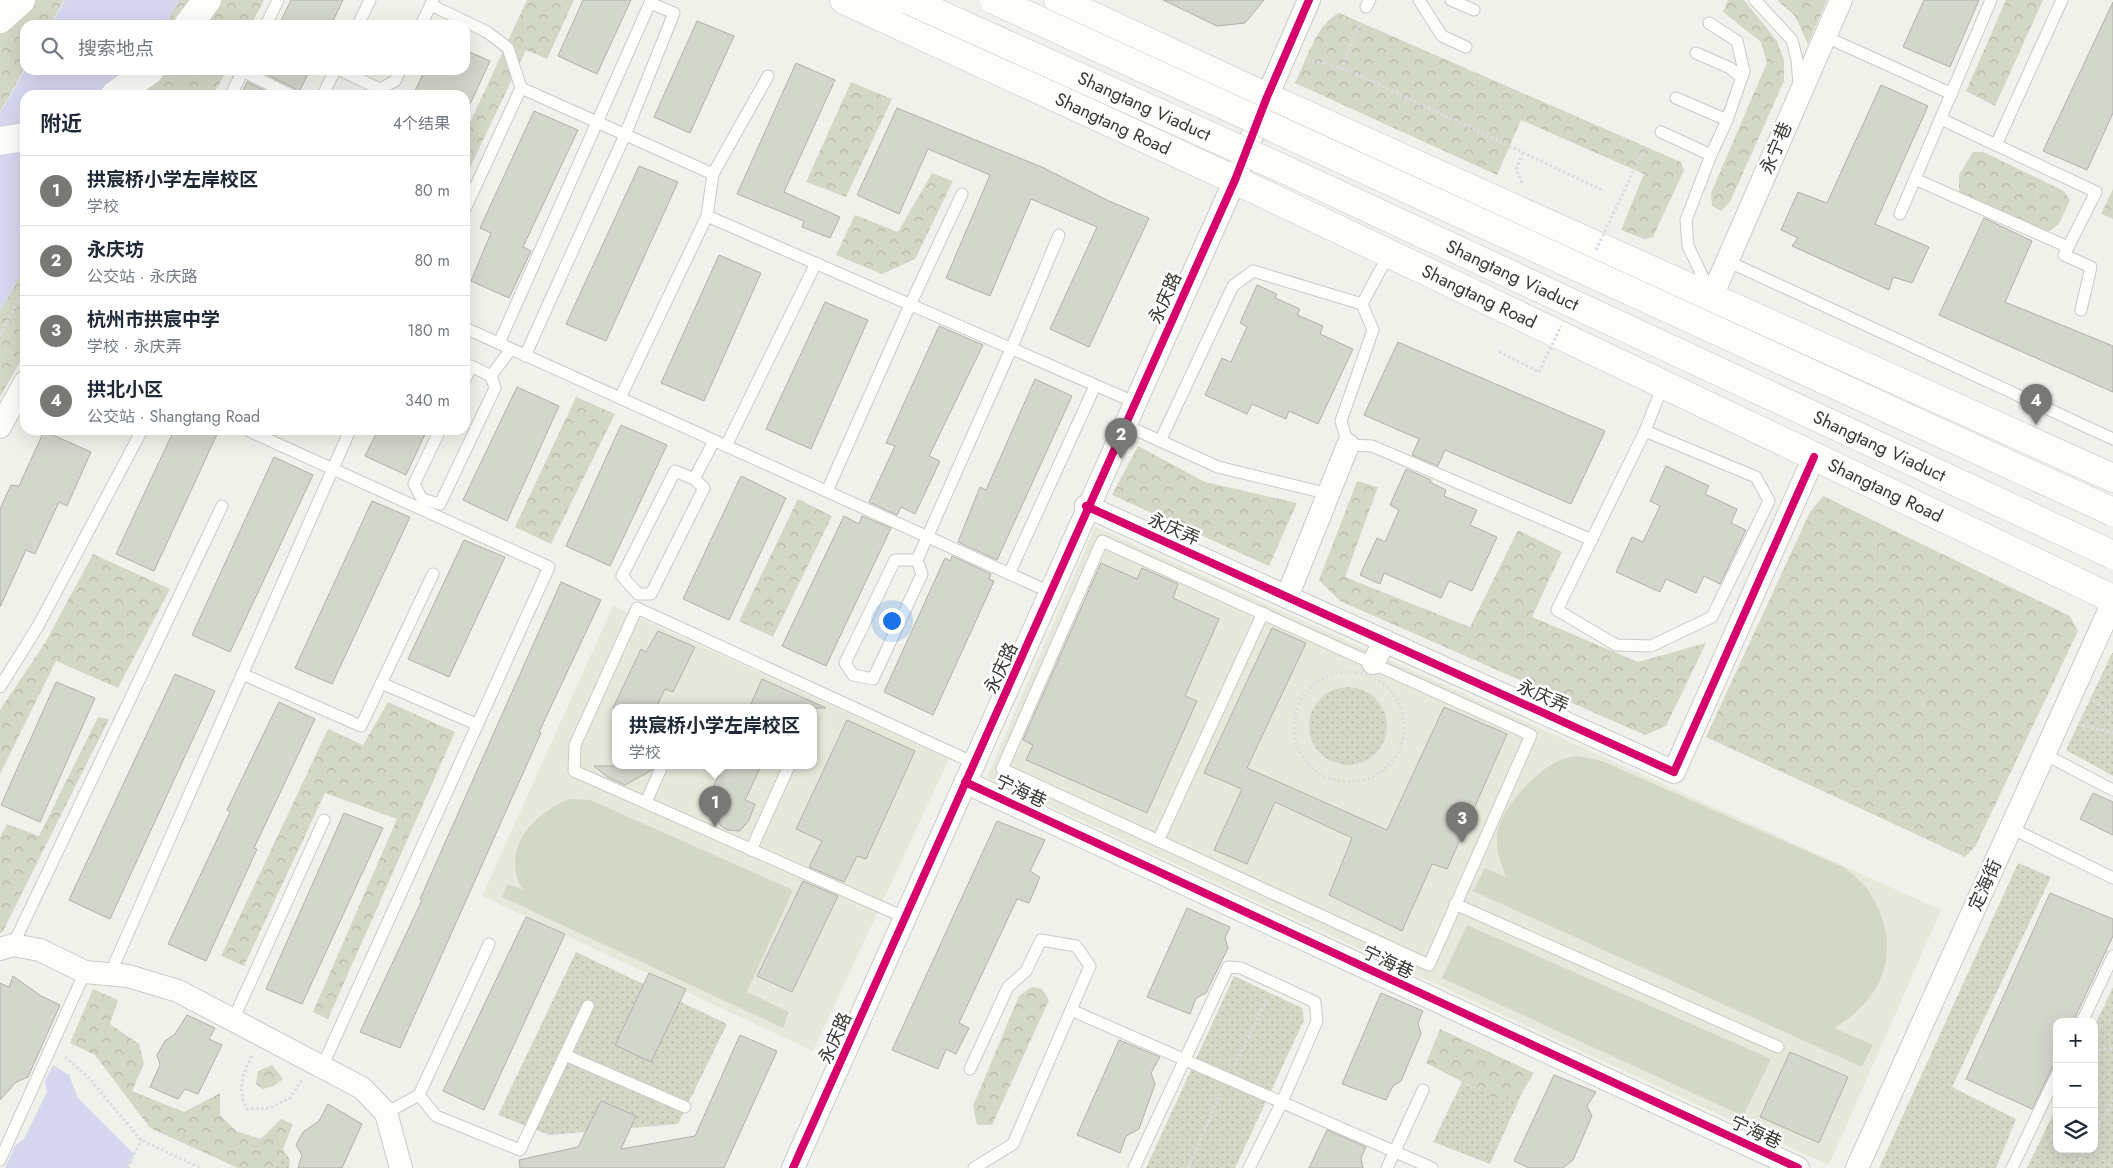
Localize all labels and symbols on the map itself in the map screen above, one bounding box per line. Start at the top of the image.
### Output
street label: Shangtang Viaduct [1073,65,1216,148]
street label: Shangtang Road [1051,86,1175,162]
street label: 永宁巷 [1753,118,1799,178]
street label: Shangtang Viaduct [1442,233,1583,318]
street label: Shangtang Road [1417,258,1541,335]
street label: 永庆路 [1142,268,1188,328]
pin: 4 [2020,384,2052,425]
street label: Shangtang Viaduct [1809,404,1951,489]
pin: 2 [1105,418,1137,459]
street label: Shangtang Road [1823,452,1947,529]
street label: 永庆弄 [1144,506,1204,552]
your location [879,608,905,634]
street label: 永庆路 [978,638,1024,698]
street label: 永庆弄 [1513,673,1573,719]
street label: 宁海巷 [991,768,1051,814]
pin: 1 [699,786,731,827]
pin: 3 [1446,802,1478,843]
street label: 定海街 [1962,855,2008,915]
street label: 宁海巷 [1358,939,1418,985]
street label: 永庆路 [812,1008,858,1068]
street label: 宁海巷 [1726,1109,1786,1155]

